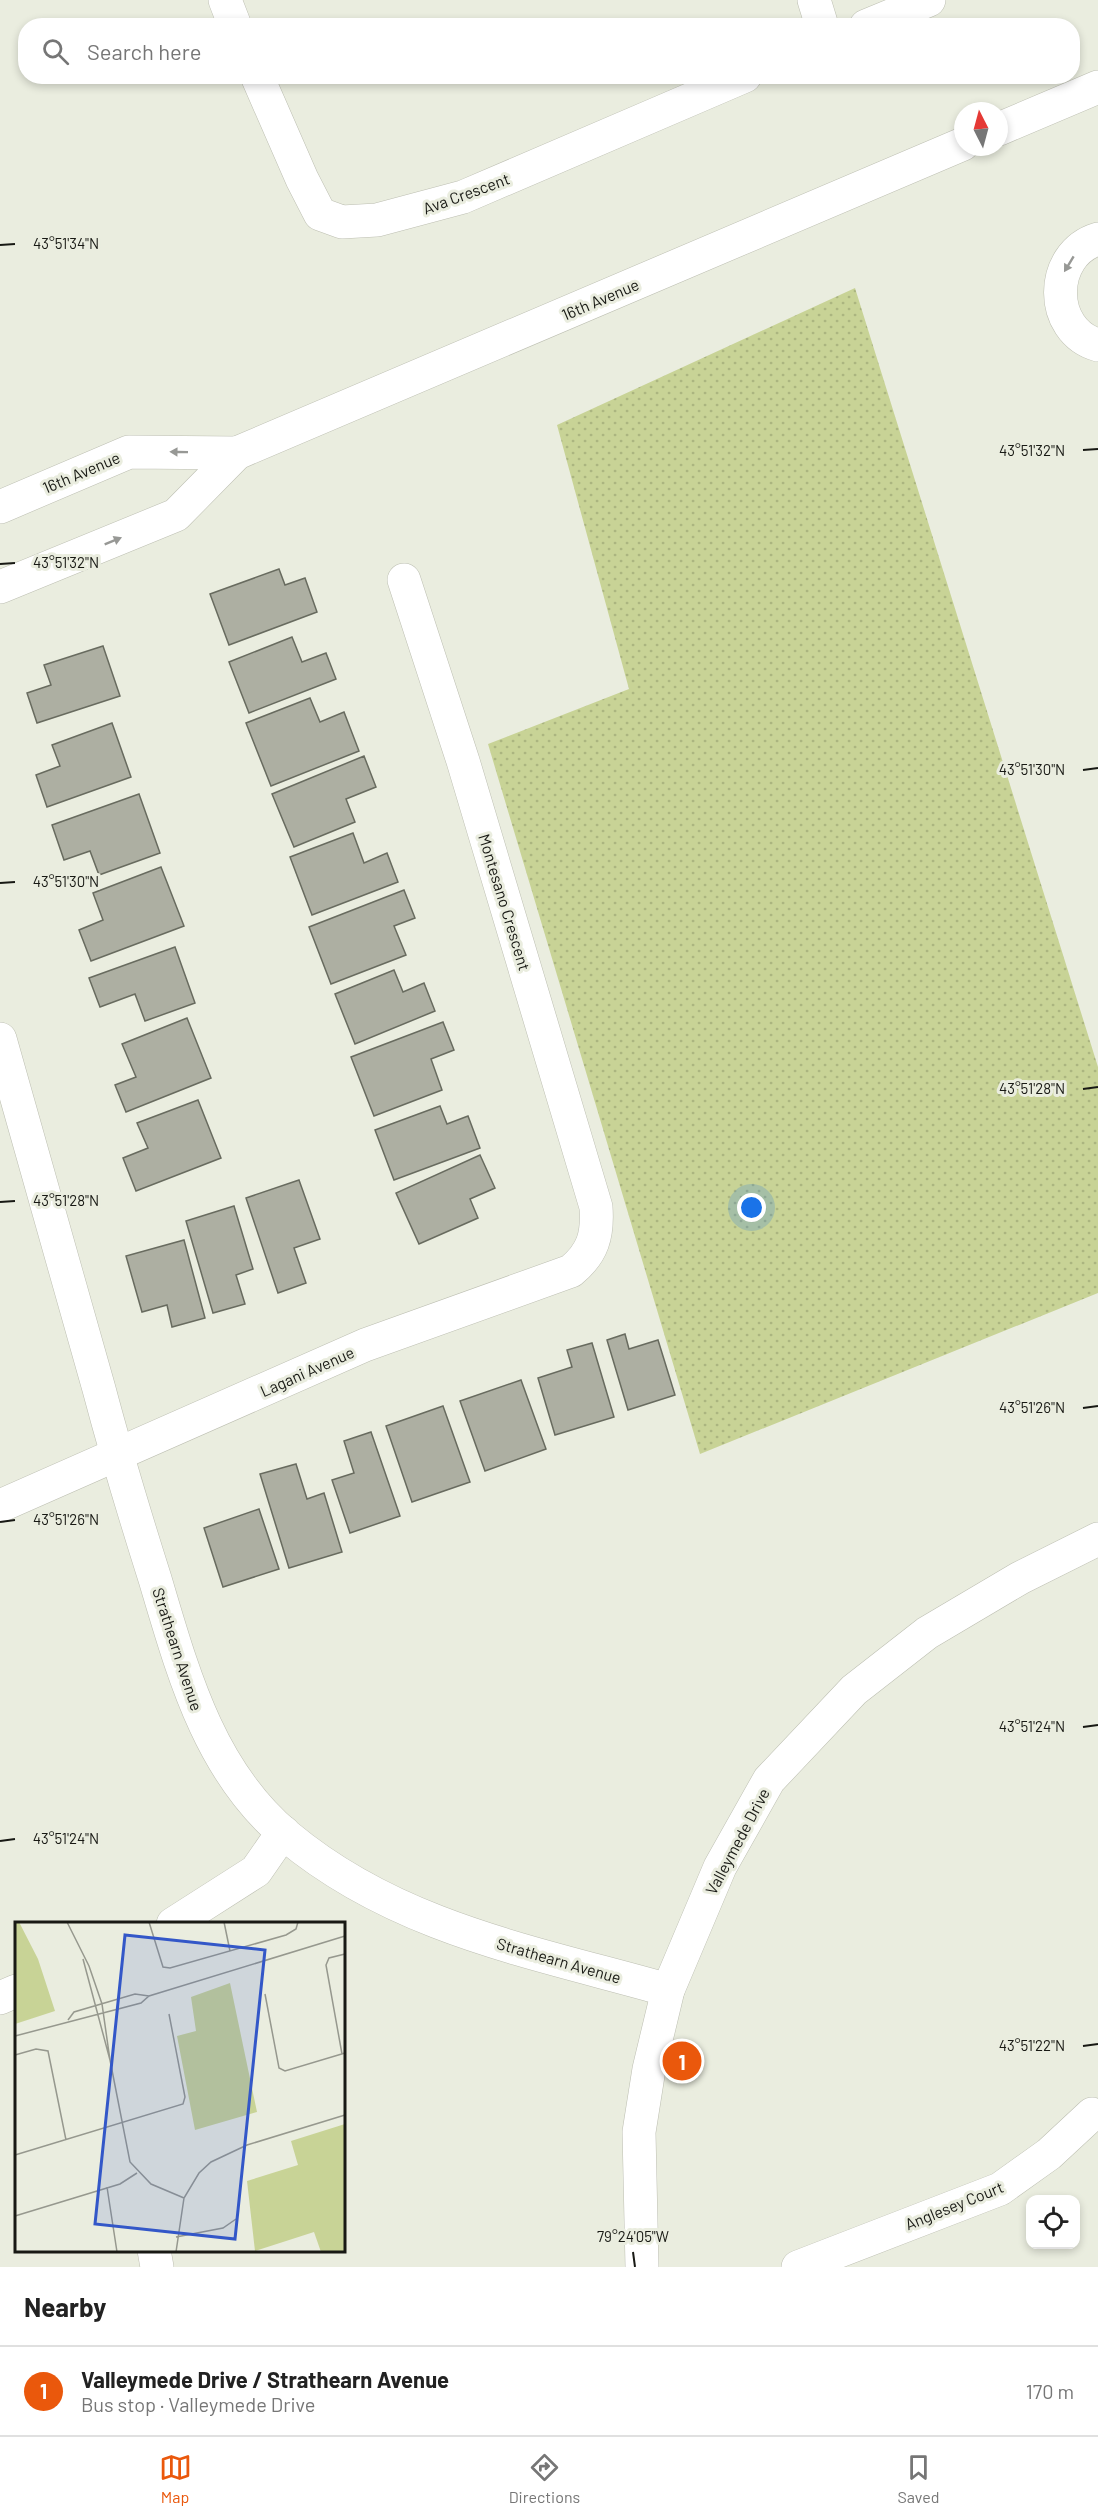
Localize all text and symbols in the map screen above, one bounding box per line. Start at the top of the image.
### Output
search box [18,18,1080,84]
icon: search [39,35,72,68]
text: Search here [87,38,201,64]
north arrow [954,102,1008,156]
street label: Ava Crescent [420,169,512,217]
text: 43°51'34"N [33,234,99,252]
one-way arrow [1063,256,1074,272]
street label: 16th Avenue [558,274,642,324]
text: 43°51'32"N [999,441,1065,459]
street label: 16th Avenue [39,447,123,497]
one-way arrow [169,448,188,457]
one-way arrow [104,536,122,546]
text: 43°51'32"N [33,553,99,571]
text: 43°51'30"N [999,760,1065,778]
street label: Montesano Crescent [475,831,535,973]
text: 43°51'30"N [33,872,99,890]
text: 43°51'28"N [999,1079,1065,1097]
text: 43°51'28"N [33,1191,99,1209]
your location [737,1193,766,1222]
street label: Lagani Avenue [257,1342,357,1400]
text: 43°51'26"N [999,1398,1065,1416]
text: 43°51'26"N [33,1510,99,1528]
street label: Strathearn Avenue [149,1585,207,1713]
text: 43°51'24"N [999,1717,1065,1735]
street label: Valleymede Drive [701,1785,773,1897]
text: 43°51'24"N [33,1829,99,1847]
inset map [15,1922,345,2252]
street label: Strathearn Avenue [495,1933,623,1987]
text: 43°51'22"N [999,2036,1065,2054]
pin: 1 [662,2038,702,2084]
street label: Anglesey Court [902,2177,1006,2233]
map controls [1026,2195,1080,2249]
button: locate [1026,2195,1080,2249]
text: 79°24'05"W [597,2227,669,2245]
text: Nearby [24,2291,106,2322]
text: Valleymede Drive / Strathearn Avenue [81,2366,449,2392]
text: 1 [40,2379,47,2403]
text: 170 m [1026,2379,1074,2403]
text: Bus stop · Valleymede Drive [81,2392,315,2416]
tab: Map [159,2451,192,2506]
tab: Directions [509,2451,580,2506]
tab: Saved [897,2451,939,2506]

